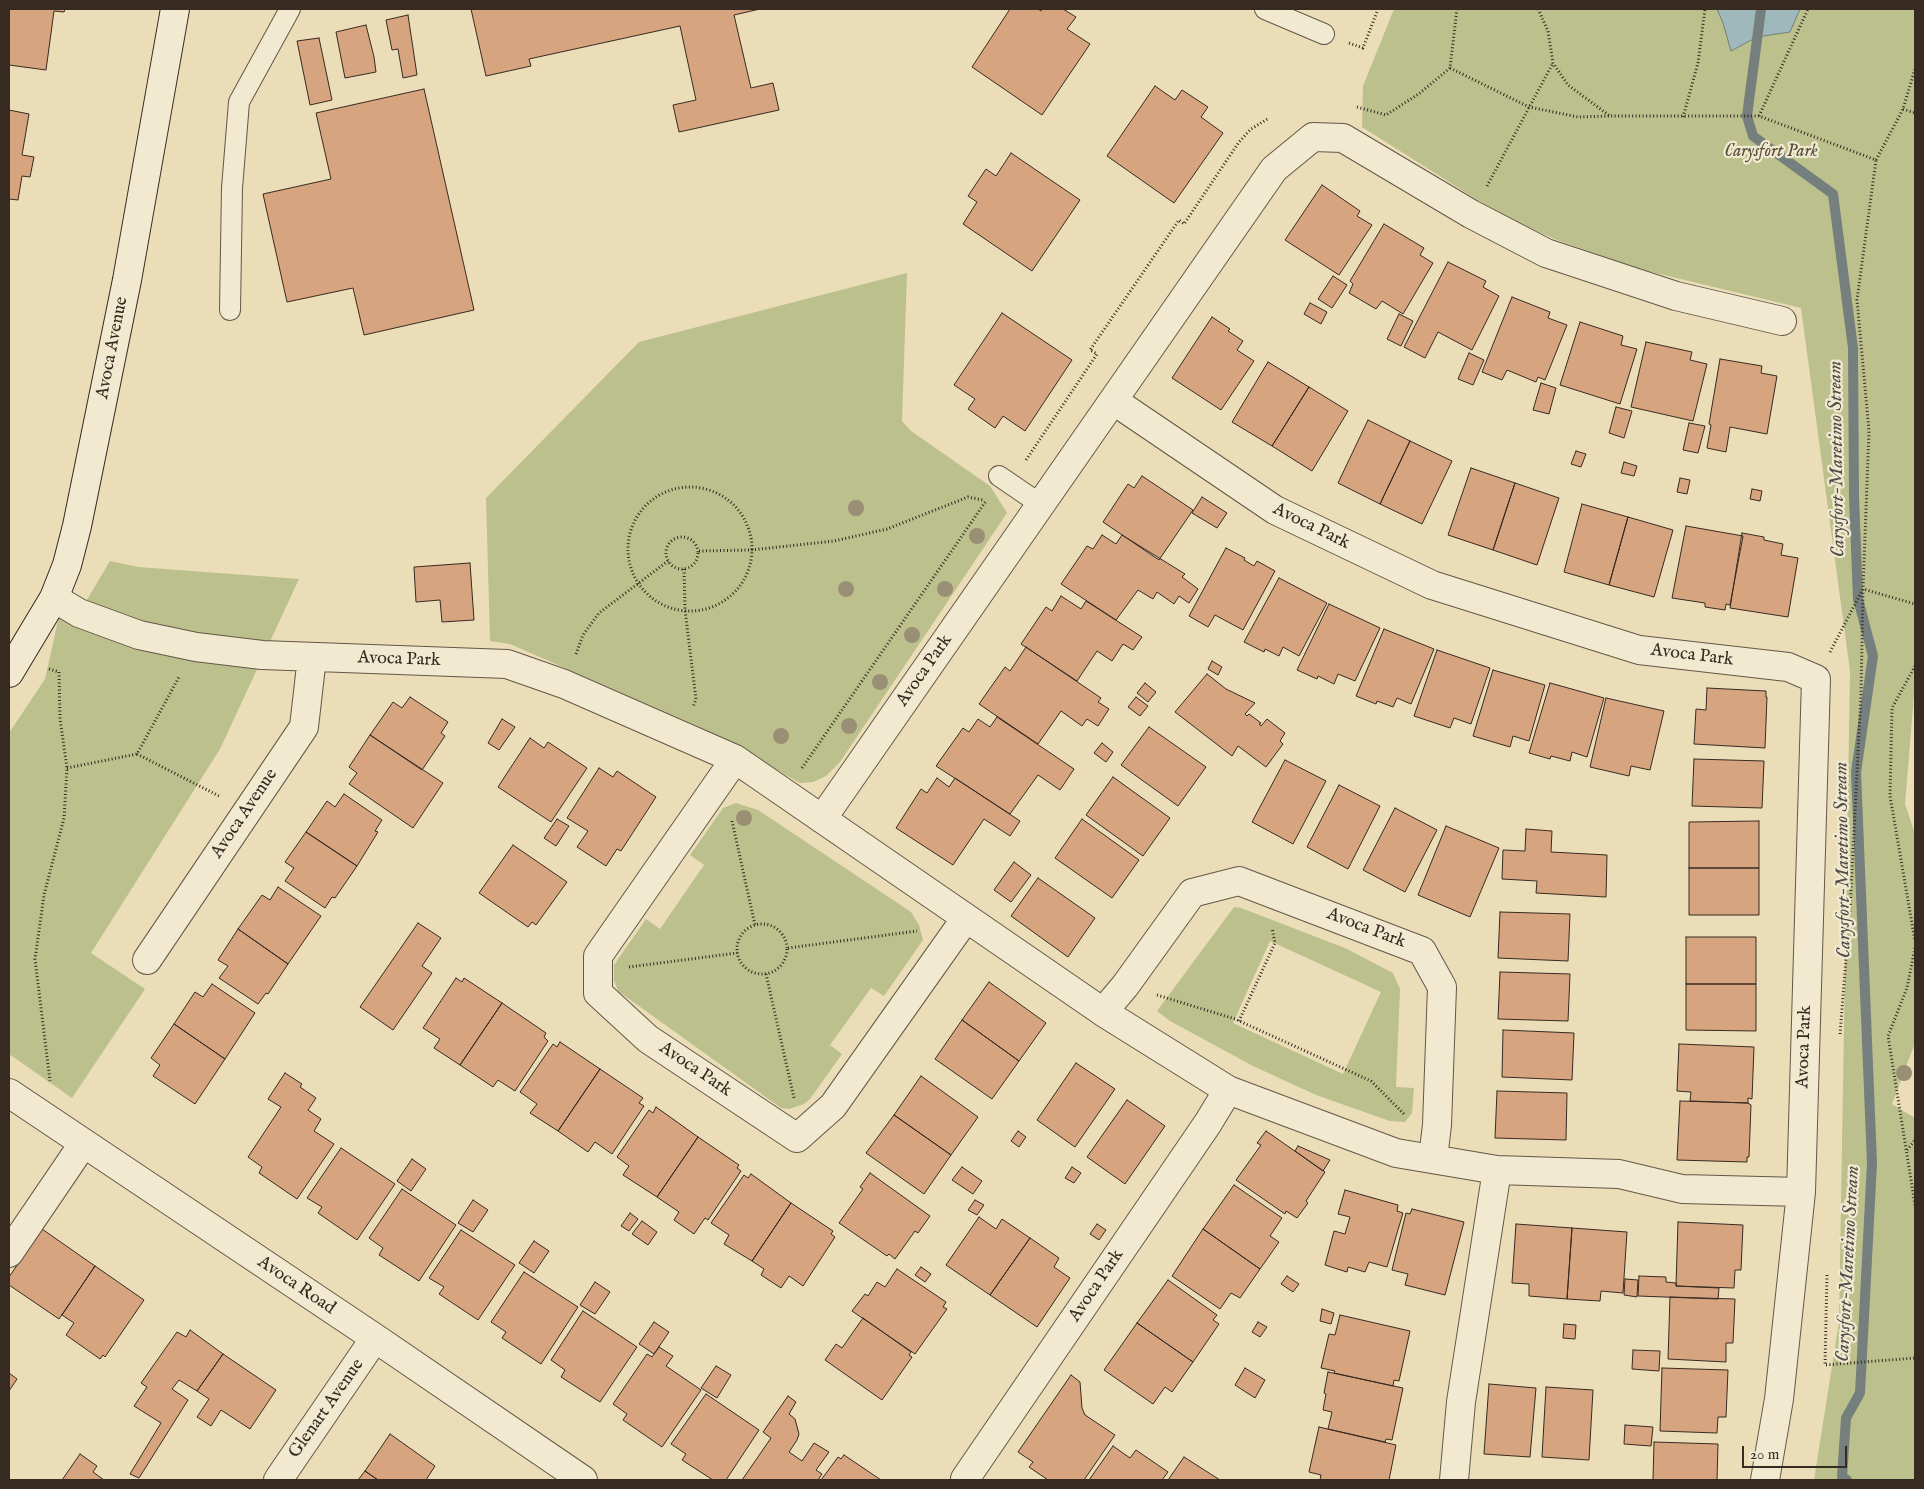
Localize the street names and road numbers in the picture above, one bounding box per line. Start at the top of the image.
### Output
street label: Avoca Avenue [93,295,133,401]
street label: Avoca Park [1269,499,1353,555]
street label: Avoca Park [892,631,958,711]
street label: Avoca Park [1649,640,1735,672]
street label: Avoca Park [357,648,441,672]
street label: Avoca Avenue [207,765,283,863]
street label: Avoca Park [1323,904,1409,954]
street label: Avoca Park [1793,1005,1817,1089]
street label: Avoca Park [655,1038,735,1102]
street label: Avoca Park [1065,1246,1129,1326]
street label: Avoca Road [253,1252,339,1320]
street label: Glenart Avenue [285,1355,369,1463]

